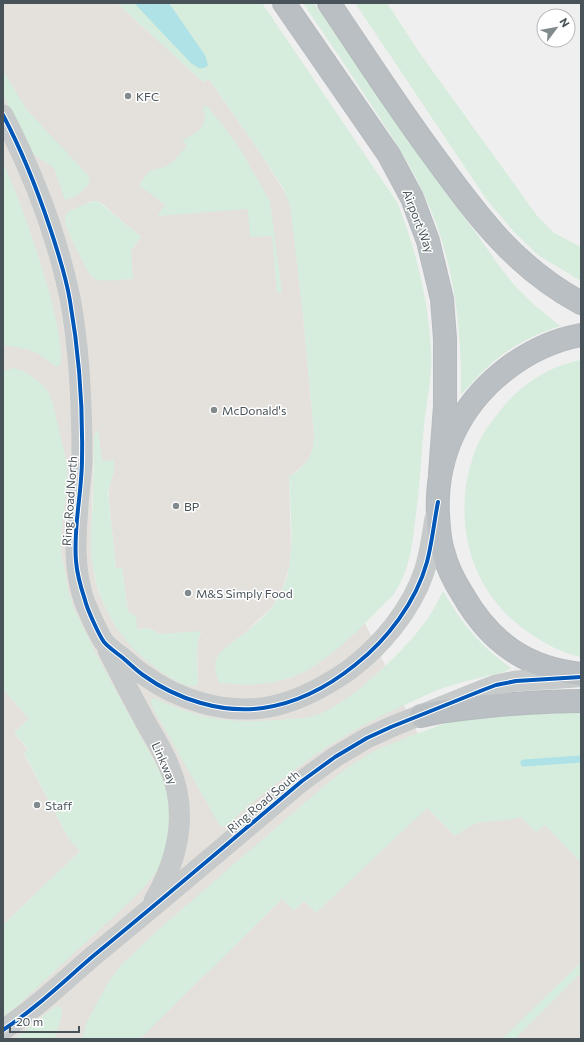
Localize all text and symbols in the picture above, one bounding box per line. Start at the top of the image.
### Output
north arrow [536,8,576,48]
text: N [557,15,573,29]
place label: KFC [136,89,159,103]
marker: KFC [123,91,133,101]
street label: Airport Way [401,187,437,255]
place label: McDonald's [222,403,286,417]
marker: McDonald's [209,405,219,415]
street label: Ring Road North [59,456,79,546]
place label: BP [184,499,200,513]
marker: BP [171,501,181,511]
place label: M&S Simply Food [196,586,293,600]
marker: M&S Simply Food [183,588,193,598]
street label: Linkway [149,740,181,786]
street label: Ring Road South [224,767,302,835]
place label: Staff [45,798,73,812]
marker: Staff [32,800,42,810]
scale bar [10,1008,79,1034]
text: 20 m [16,1014,43,1028]

